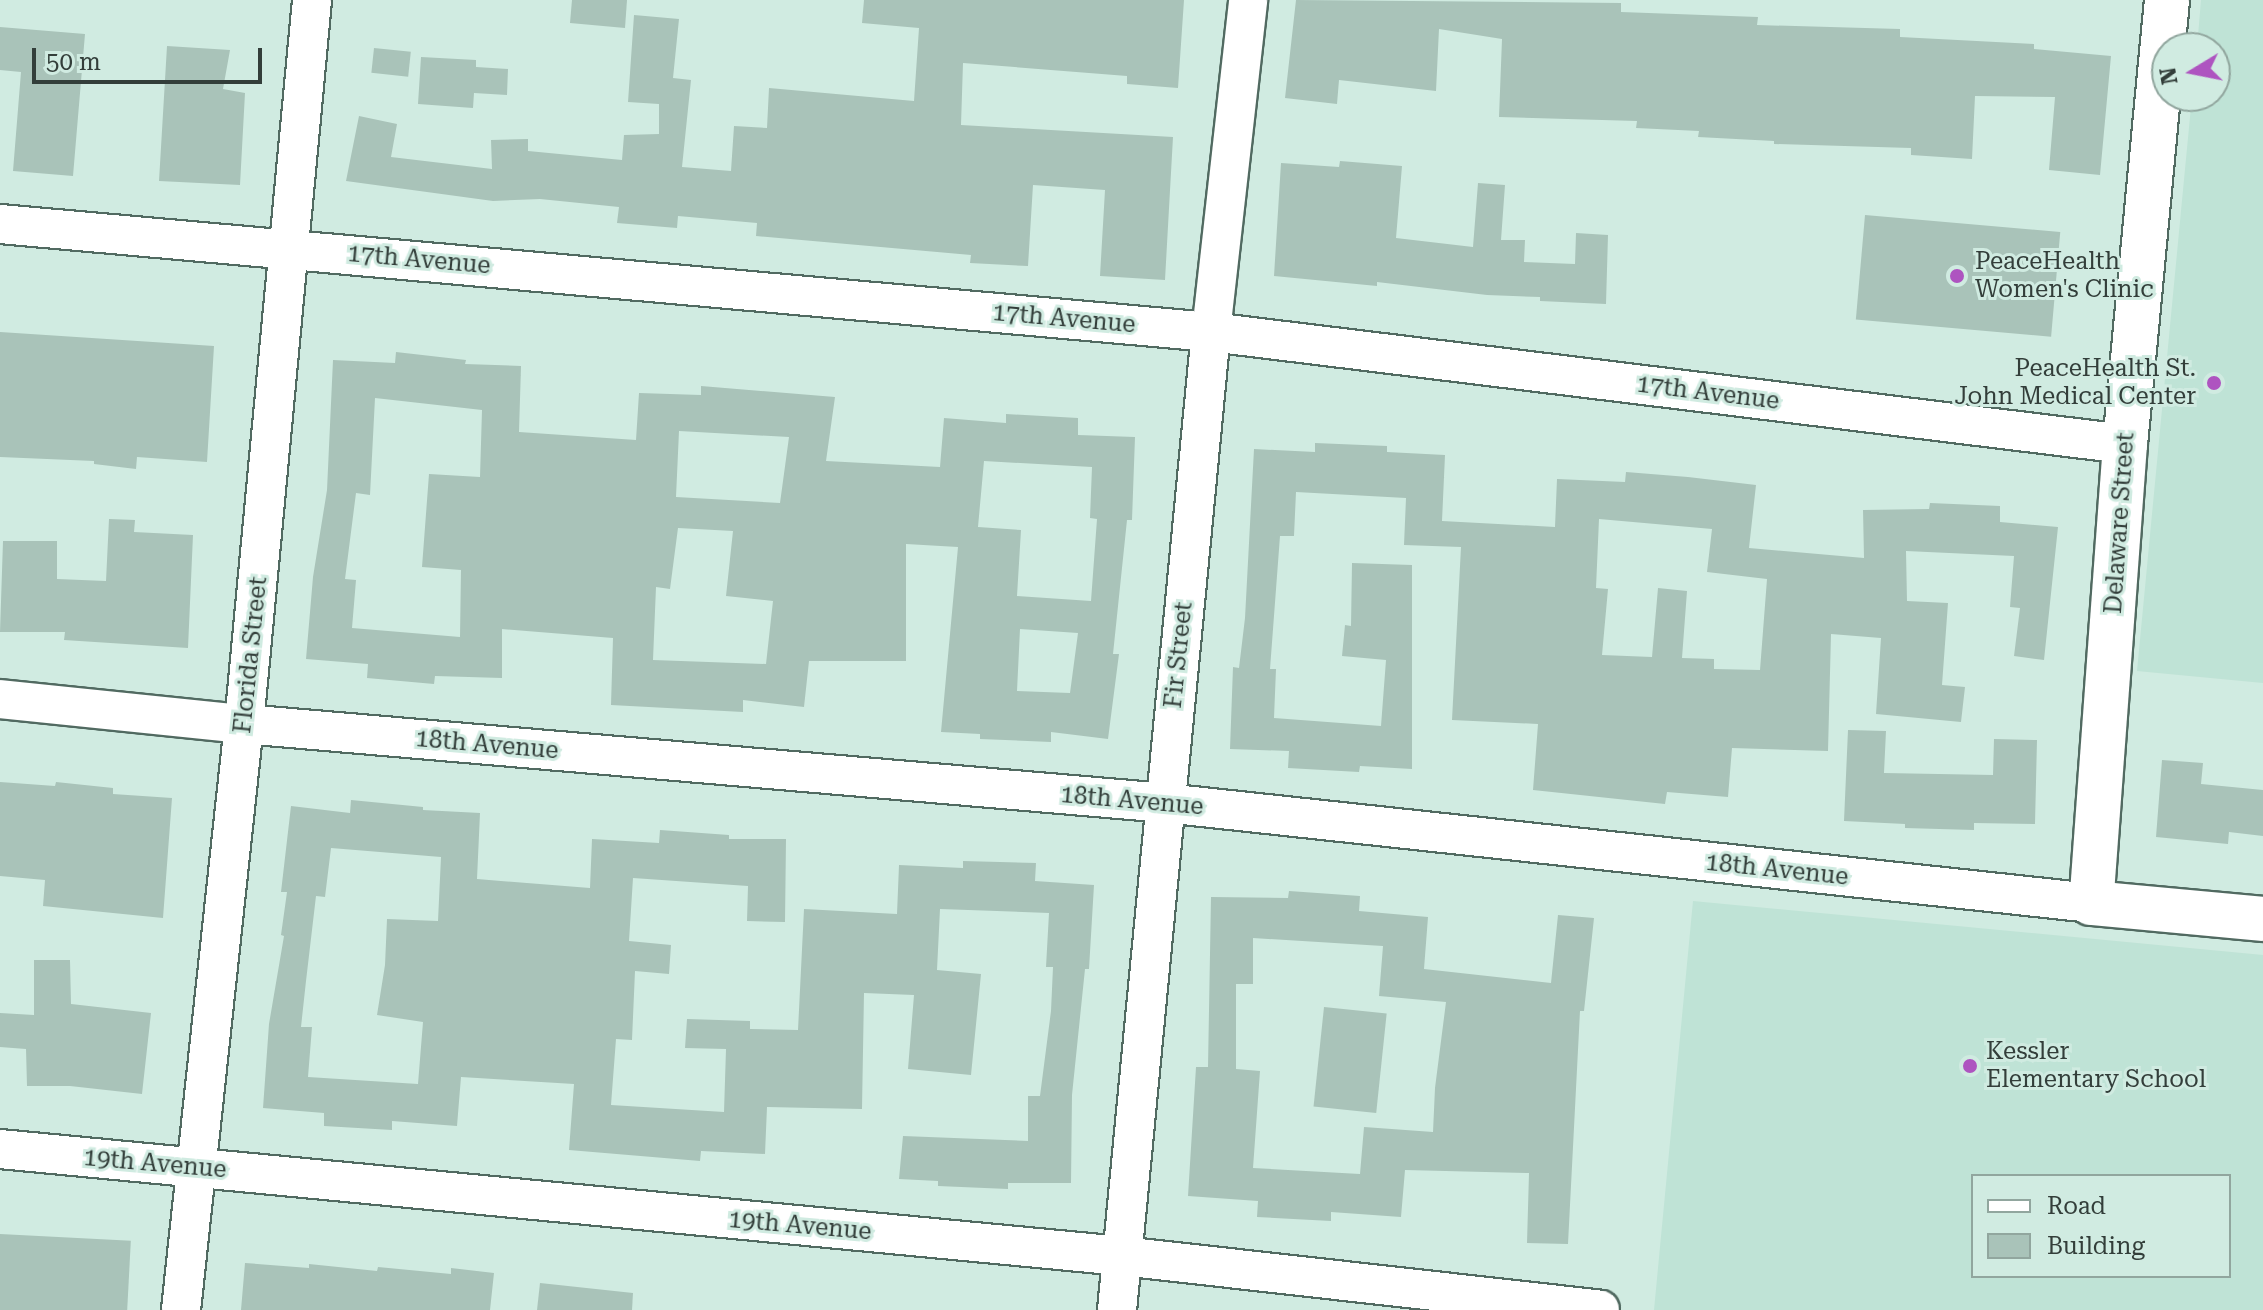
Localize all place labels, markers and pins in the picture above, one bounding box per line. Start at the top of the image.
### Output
place label: PeaceHealth Women's Clinic [1975,248,2154,304]
marker: PeaceHealth Women's Clinic [1946,265,1968,287]
place label: PeaceHealth St. John Medical Center [1954,355,2196,411]
marker: PeaceHealth St. John Medical Center [2203,372,2225,394]
place label: Kessler Elementary School [1986,1038,2206,1094]
marker: Kessler Elementary School [1961,1057,1979,1075]

